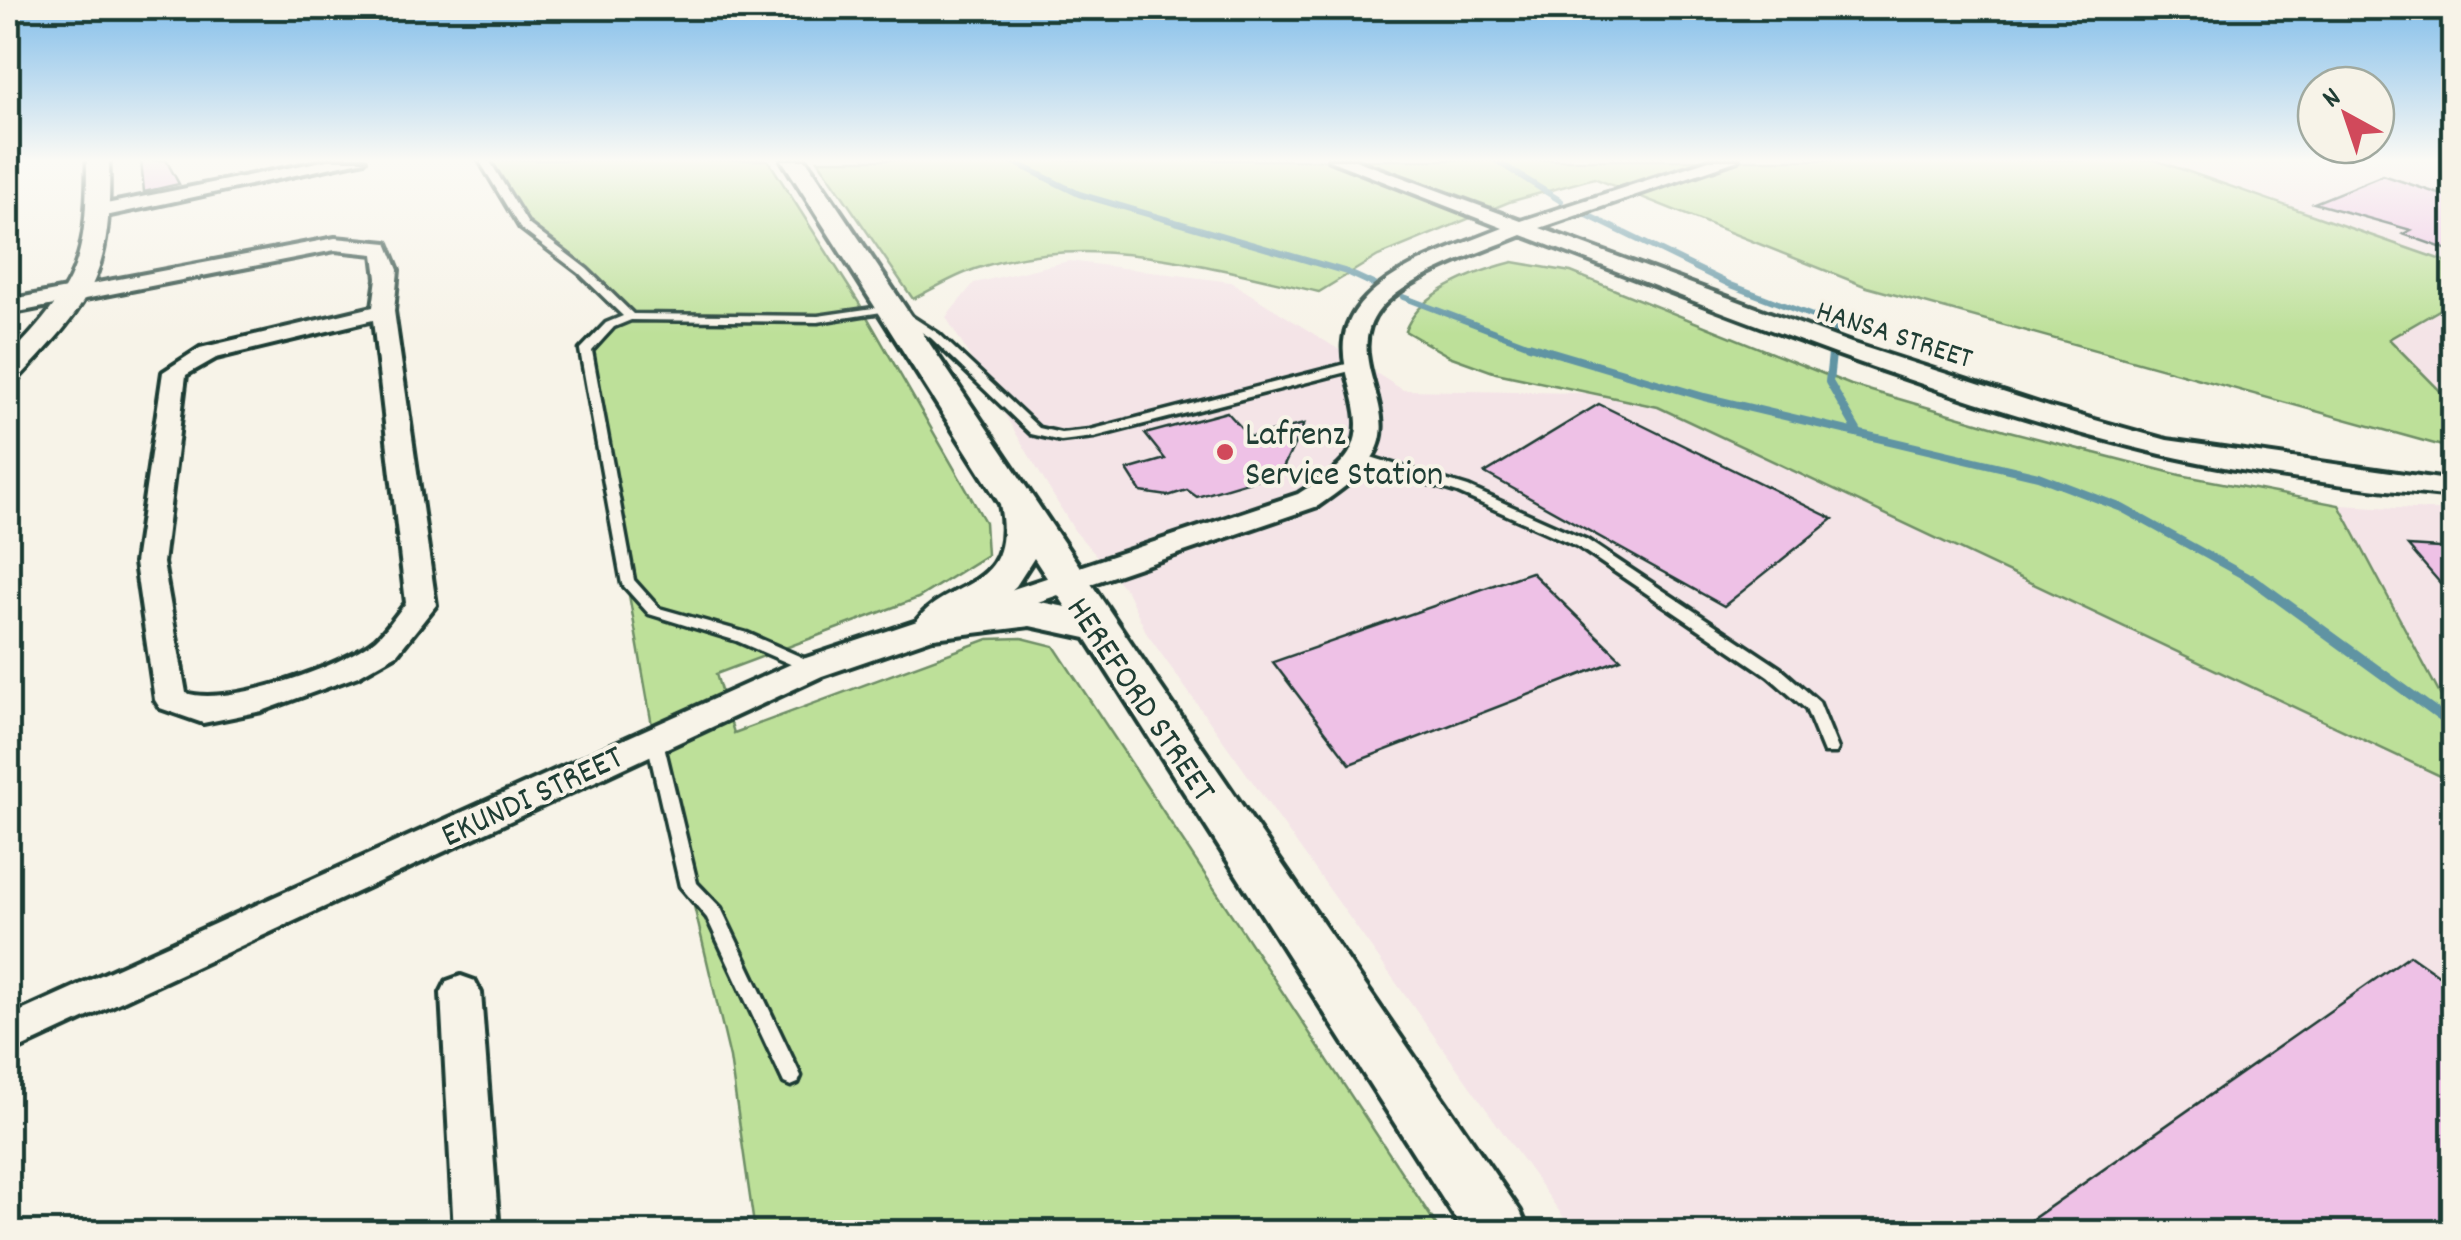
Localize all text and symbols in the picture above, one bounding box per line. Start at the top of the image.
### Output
north arrow [2296,65,2396,165]
text: N [2315,80,2351,119]
street label: HANSA STREET [1810,292,1977,383]
place label: Lafrenz Service Station [1245,412,1443,502]
marker: Lafrenz Service Station [1214,441,1236,463]
street label: HEREFORD STREET [1052,588,1226,813]
street label: EKUNDI STREET [434,735,632,862]

